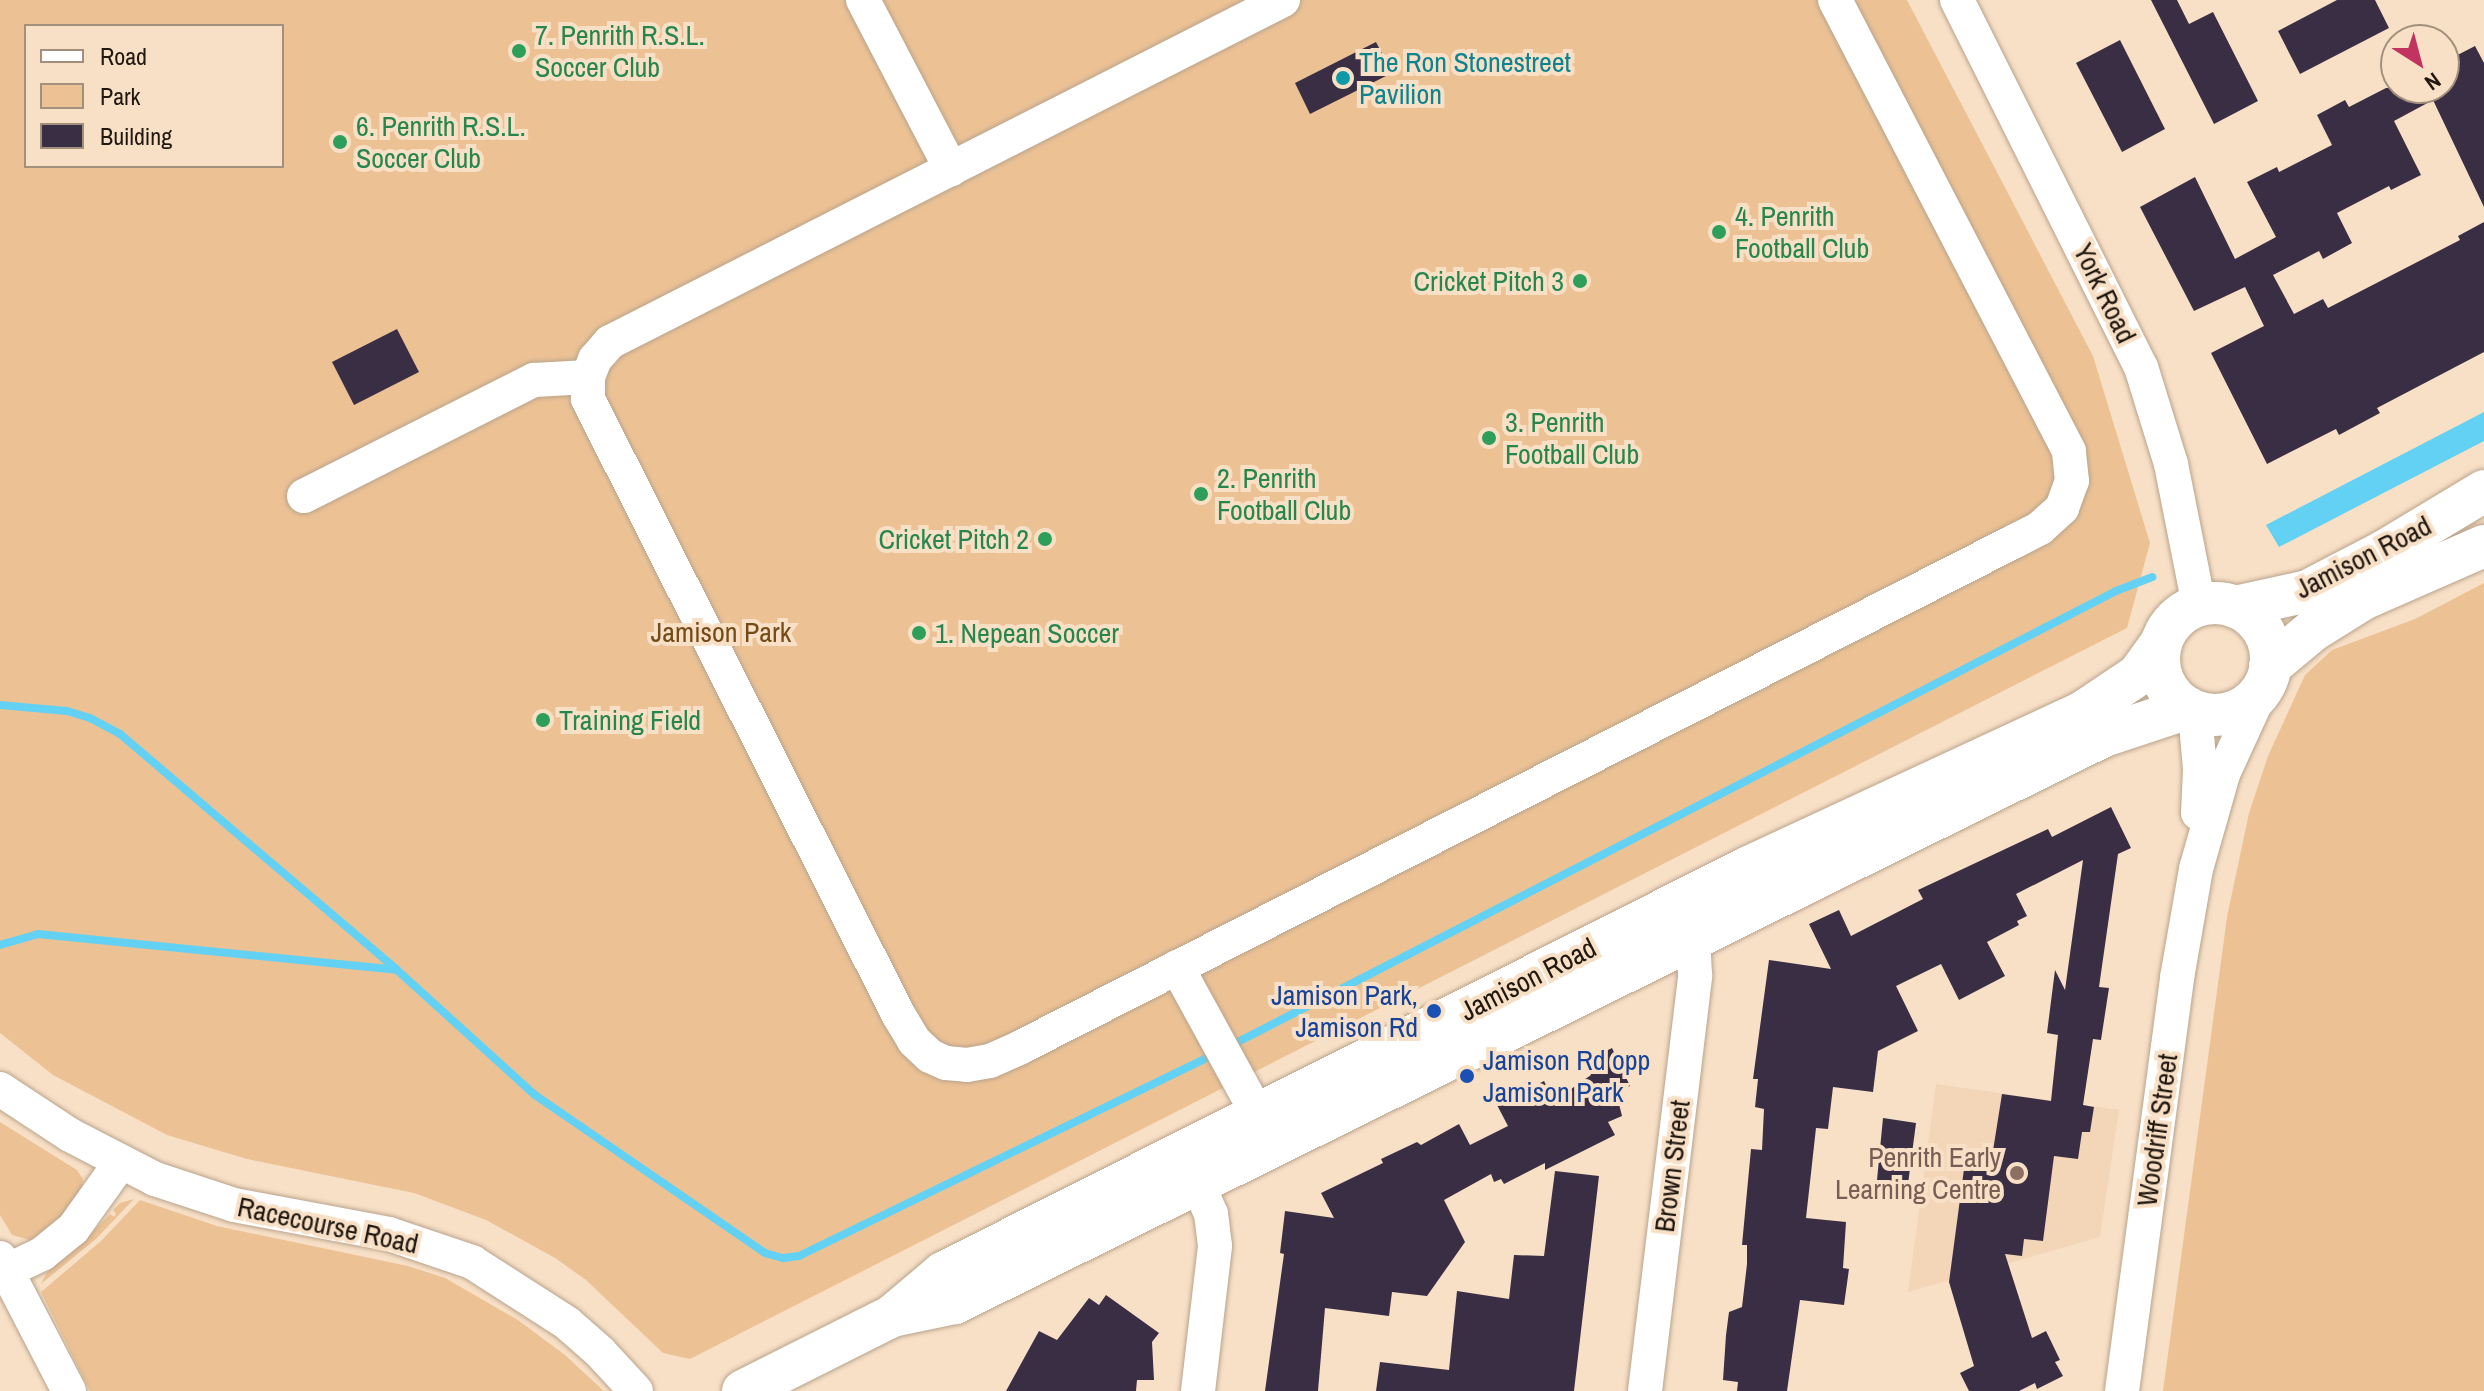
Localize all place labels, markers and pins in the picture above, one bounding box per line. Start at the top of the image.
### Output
place label: 7. Penrith R.S.L. Soccer Club [535,18,705,84]
marker: 7. Penrith R.S.L. Soccer Club [510,42,528,60]
place label: The Ron Stonestreet Pavilion [1359,45,1571,111]
marker: The Ron Stonestreet Pavilion [1334,69,1352,87]
place label: 6. Penrith R.S.L. Soccer Club [356,109,526,175]
marker: 6. Penrith R.S.L. Soccer Club [331,133,349,151]
place label: 4. Penrith Football Club [1735,199,1869,265]
marker: 4. Penrith Football Club [1710,223,1728,241]
place label: Cricket Pitch 3 [1413,264,1564,298]
marker: Cricket Pitch 3 [1571,272,1589,290]
place label: 3. Penrith Football Club [1505,405,1639,471]
marker: 3. Penrith Football Club [1480,429,1498,447]
place label: 2. Penrith Football Club [1217,461,1351,527]
marker: 2. Penrith Football Club [1192,485,1210,503]
place label: Cricket Pitch 2 [878,522,1029,556]
marker: Cricket Pitch 2 [1036,530,1054,548]
place label: 1. Nepean Soccer [935,616,1119,650]
marker: 1. Nepean Soccer [910,624,928,642]
place label: Training Field [559,703,701,737]
marker: Training Field [534,711,552,729]
place label: Jamison Park, Jamison Rd [1271,978,1418,1044]
marker: Jamison Park, Jamison Rd [1425,1002,1443,1020]
place label: Jamison Rd opp Jamison Park [1483,1043,1650,1109]
marker: Jamison Rd opp Jamison Park [1458,1067,1476,1085]
place label: Penrith Early Learning Centre [1835,1140,2001,1206]
marker: Penrith Early Learning Centre [2008,1164,2026,1182]

